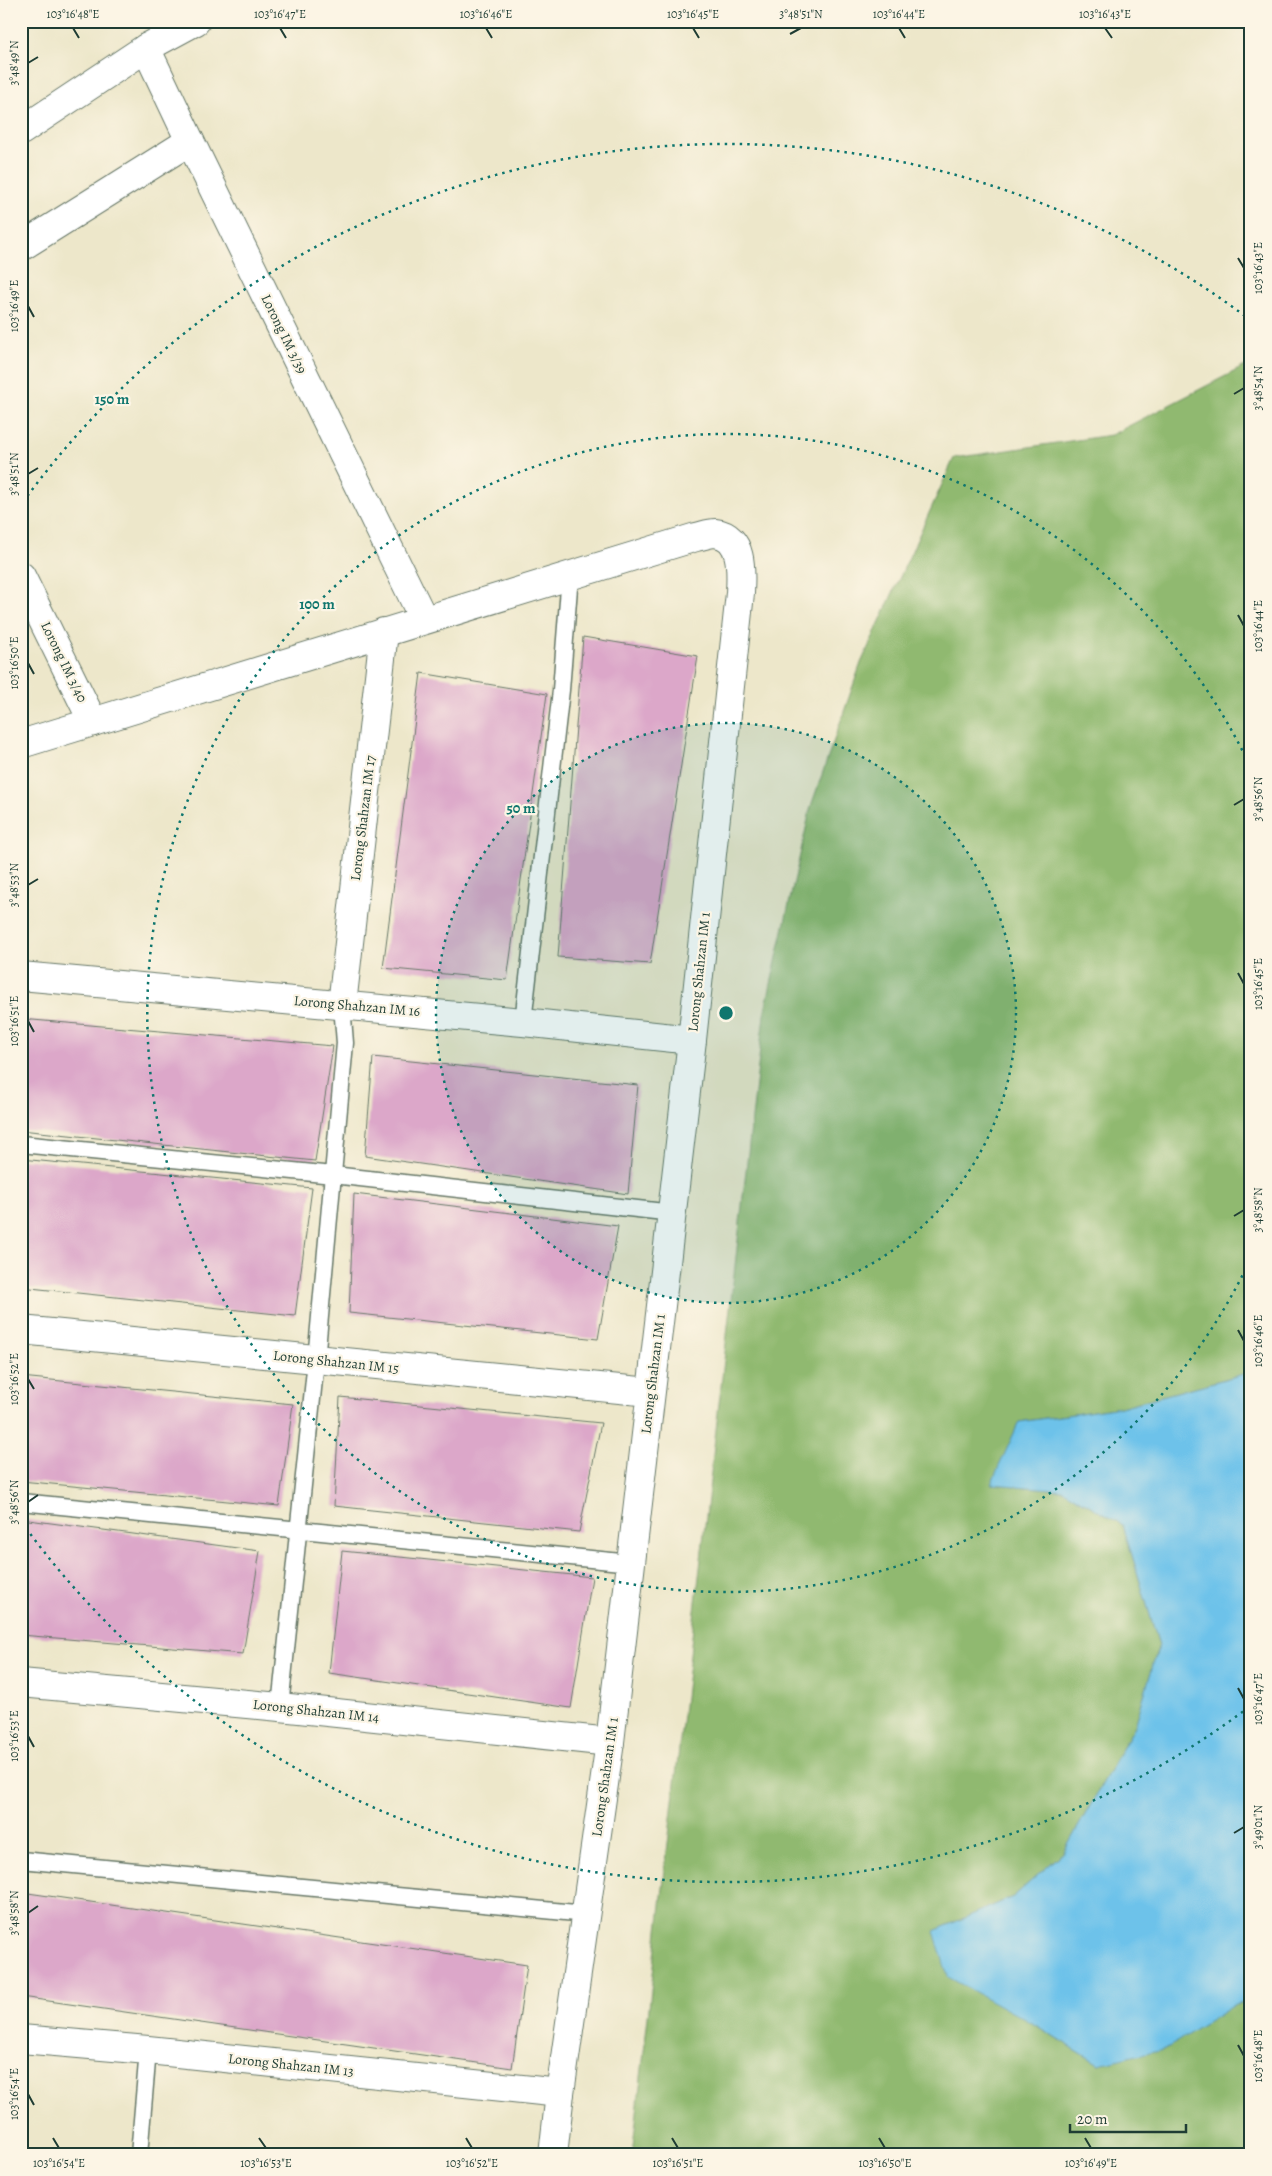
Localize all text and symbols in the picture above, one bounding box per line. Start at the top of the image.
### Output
text: 103°16'48"E [47,6,99,22]
text: 103°16'47"E [254,6,306,22]
text: 103°16'46"E [460,6,512,22]
text: 103°16'45"E [667,6,719,22]
text: 3°48'51"N [779,6,823,22]
text: 103°16'44"E [873,6,925,22]
text: 103°16'43"E [1079,6,1131,22]
text: 3°48'49"N [6,40,22,86]
text: 103°16'43"E [1250,242,1266,294]
text: 103°16'49"E [6,280,22,332]
street label: Lorong IM 3/39 [257,291,311,377]
text: 3°48'54"N [1250,365,1266,410]
text: 150 m [95,389,130,409]
text: 3°48'51"N [6,452,22,496]
text: 100 m [299,594,335,614]
text: 103°16'44"E [1250,600,1266,652]
street label: Lorong IM 3/40 [36,618,92,706]
text: 103°16'50"E [6,636,22,690]
street label: Lorong Shahzan IM 17 [346,754,380,882]
text: 3°48'56"N [1250,776,1266,821]
text: 50 m [506,798,536,818]
text: 3°48'53"N [6,862,22,907]
street label: Lorong Shahzan IM 1 [683,911,715,1033]
text: 103°16'45"E [1250,958,1266,1010]
street label: Lorong Shahzan IM 16 [293,991,421,1021]
text: 103°16'51"E [6,996,22,1046]
centre of rings [717,1004,735,1022]
text: 3°48'58"N [1250,1187,1266,1233]
street label: Lorong Shahzan IM 1 [636,1313,670,1435]
text: 103°16'46"E [1250,1315,1266,1367]
street label: Lorong Shahzan IM 15 [272,1346,400,1378]
text: 103°16'52"E [6,1353,22,1405]
text: 3°48'56"N [6,1479,22,1524]
text: 103°16'47"E [1250,1673,1266,1725]
street label: Lorong Shahzan IM 14 [252,1695,380,1727]
text: 103°16'53"E [6,1710,22,1762]
street label: Lorong Shahzan IM 1 [587,1716,623,1838]
text: 3°49'01"N [1250,1804,1266,1849]
text: 3°48'58"N [6,1890,22,1936]
text: 103°16'48"E [1250,2030,1266,2082]
street label: Lorong Shahzan IM 13 [227,2049,355,2081]
text: 103°16'54"E [6,2068,22,2120]
scale bar [1070,2101,1186,2133]
text: 20 m [1077,2109,1108,2129]
text: 103°16'54"E [33,2155,85,2171]
text: 103°16'53"E [240,2155,292,2171]
text: 103°16'52"E [446,2155,498,2171]
text: 103°16'51"E [653,2155,703,2171]
text: 103°16'50"E [858,2155,912,2171]
text: 103°16'49"E [1065,2155,1117,2171]

